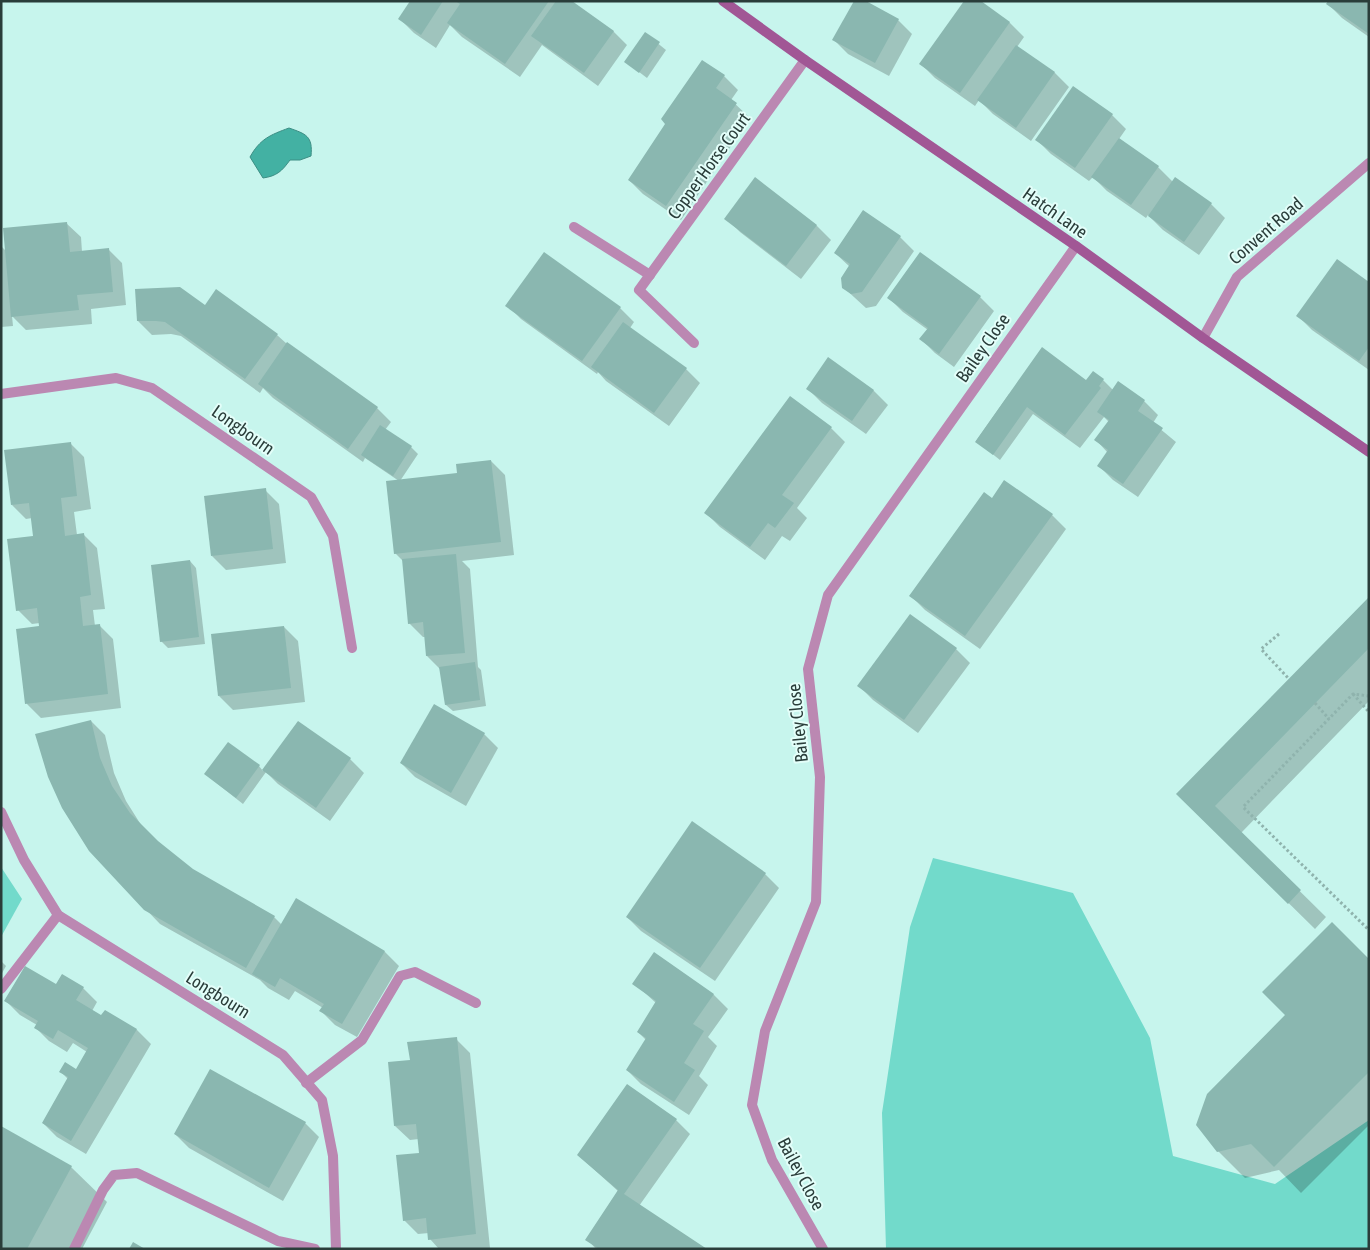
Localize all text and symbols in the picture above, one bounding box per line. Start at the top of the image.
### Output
street label: Copper Horse Court [663,108,754,223]
street label: Hatch Lane [1019,183,1092,242]
street label: Convent Road [1224,193,1307,269]
street label: Bailey Close [951,309,1014,386]
street label: Longbourn [208,400,279,459]
street label: Bailey Close [783,683,812,764]
street label: Longbourn [182,967,254,1022]
street label: Bailey Close [774,1134,829,1214]

